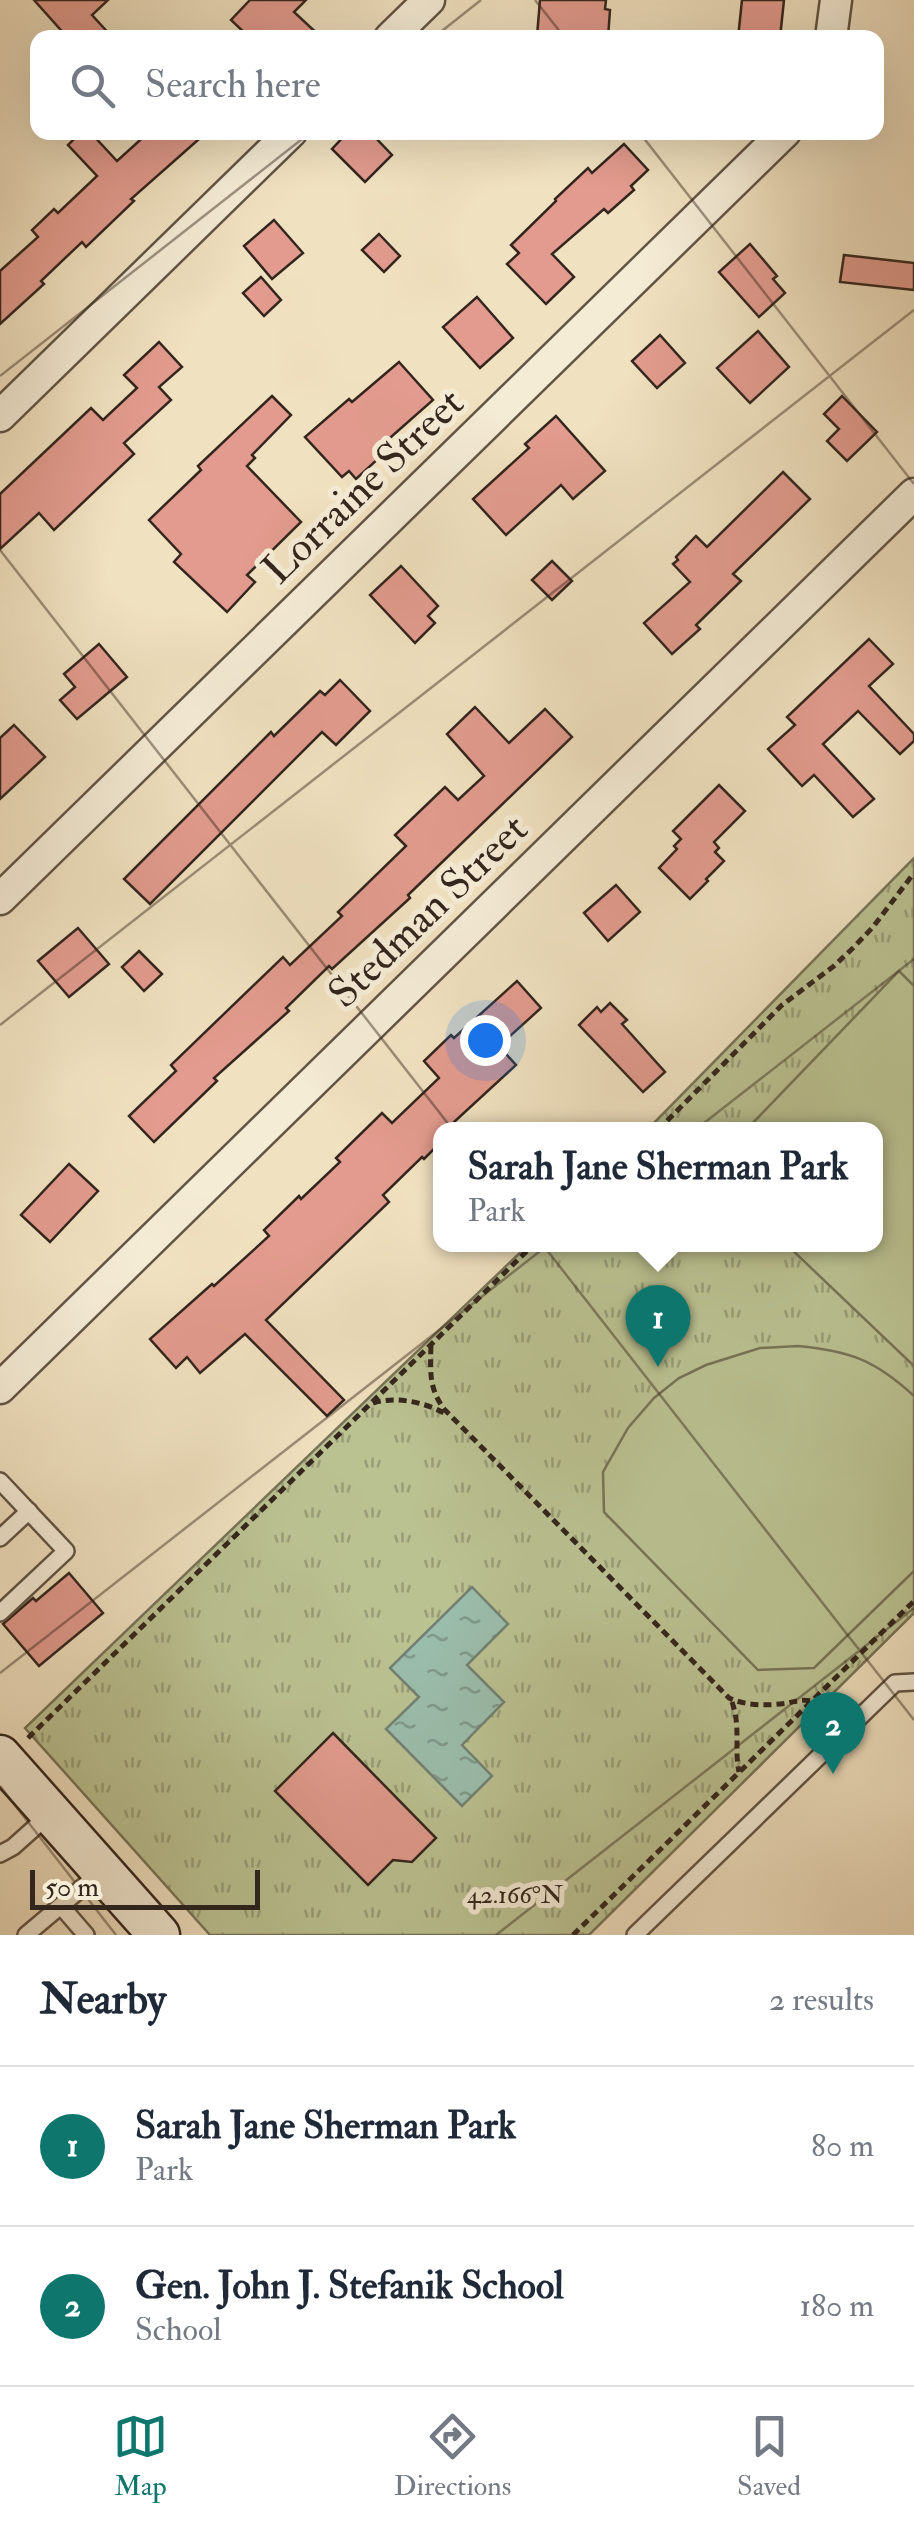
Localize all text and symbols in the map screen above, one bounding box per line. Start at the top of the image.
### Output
search box [30,30,884,140]
icon: search [65,58,120,113]
text: Search here [145,61,321,109]
street label: Lorraine Street [252,377,475,595]
street label: Stedman Street [318,804,539,1019]
your location [460,1015,511,1066]
popup [433,1122,883,1252]
text: Sarah Jane Sherman Park [467,1143,849,1191]
text: Park [467,1191,526,1231]
pin: 1 [626,1284,690,1367]
pin: 2 [800,1692,866,1774]
scale bar [30,1865,260,1910]
text: 50 m [45,1870,99,1905]
text: 42.166°N [467,1880,564,1911]
text: Nearby [40,1974,166,2026]
text: 2 results [769,1980,874,2020]
text: Sarah Jane Sherman Park [135,2102,516,2150]
text: 1 [67,2126,78,2166]
text: 80 m [811,2126,874,2166]
text: Park [135,2150,193,2190]
text: Gen. John J. Stefanik School [135,2262,564,2310]
text: 2 [64,2286,81,2326]
text: 180 m [800,2286,874,2326]
text: School [135,2310,221,2350]
tab: Map [113,2409,168,2504]
tab: Directions [394,2409,511,2504]
tab: Saved [737,2409,801,2504]

